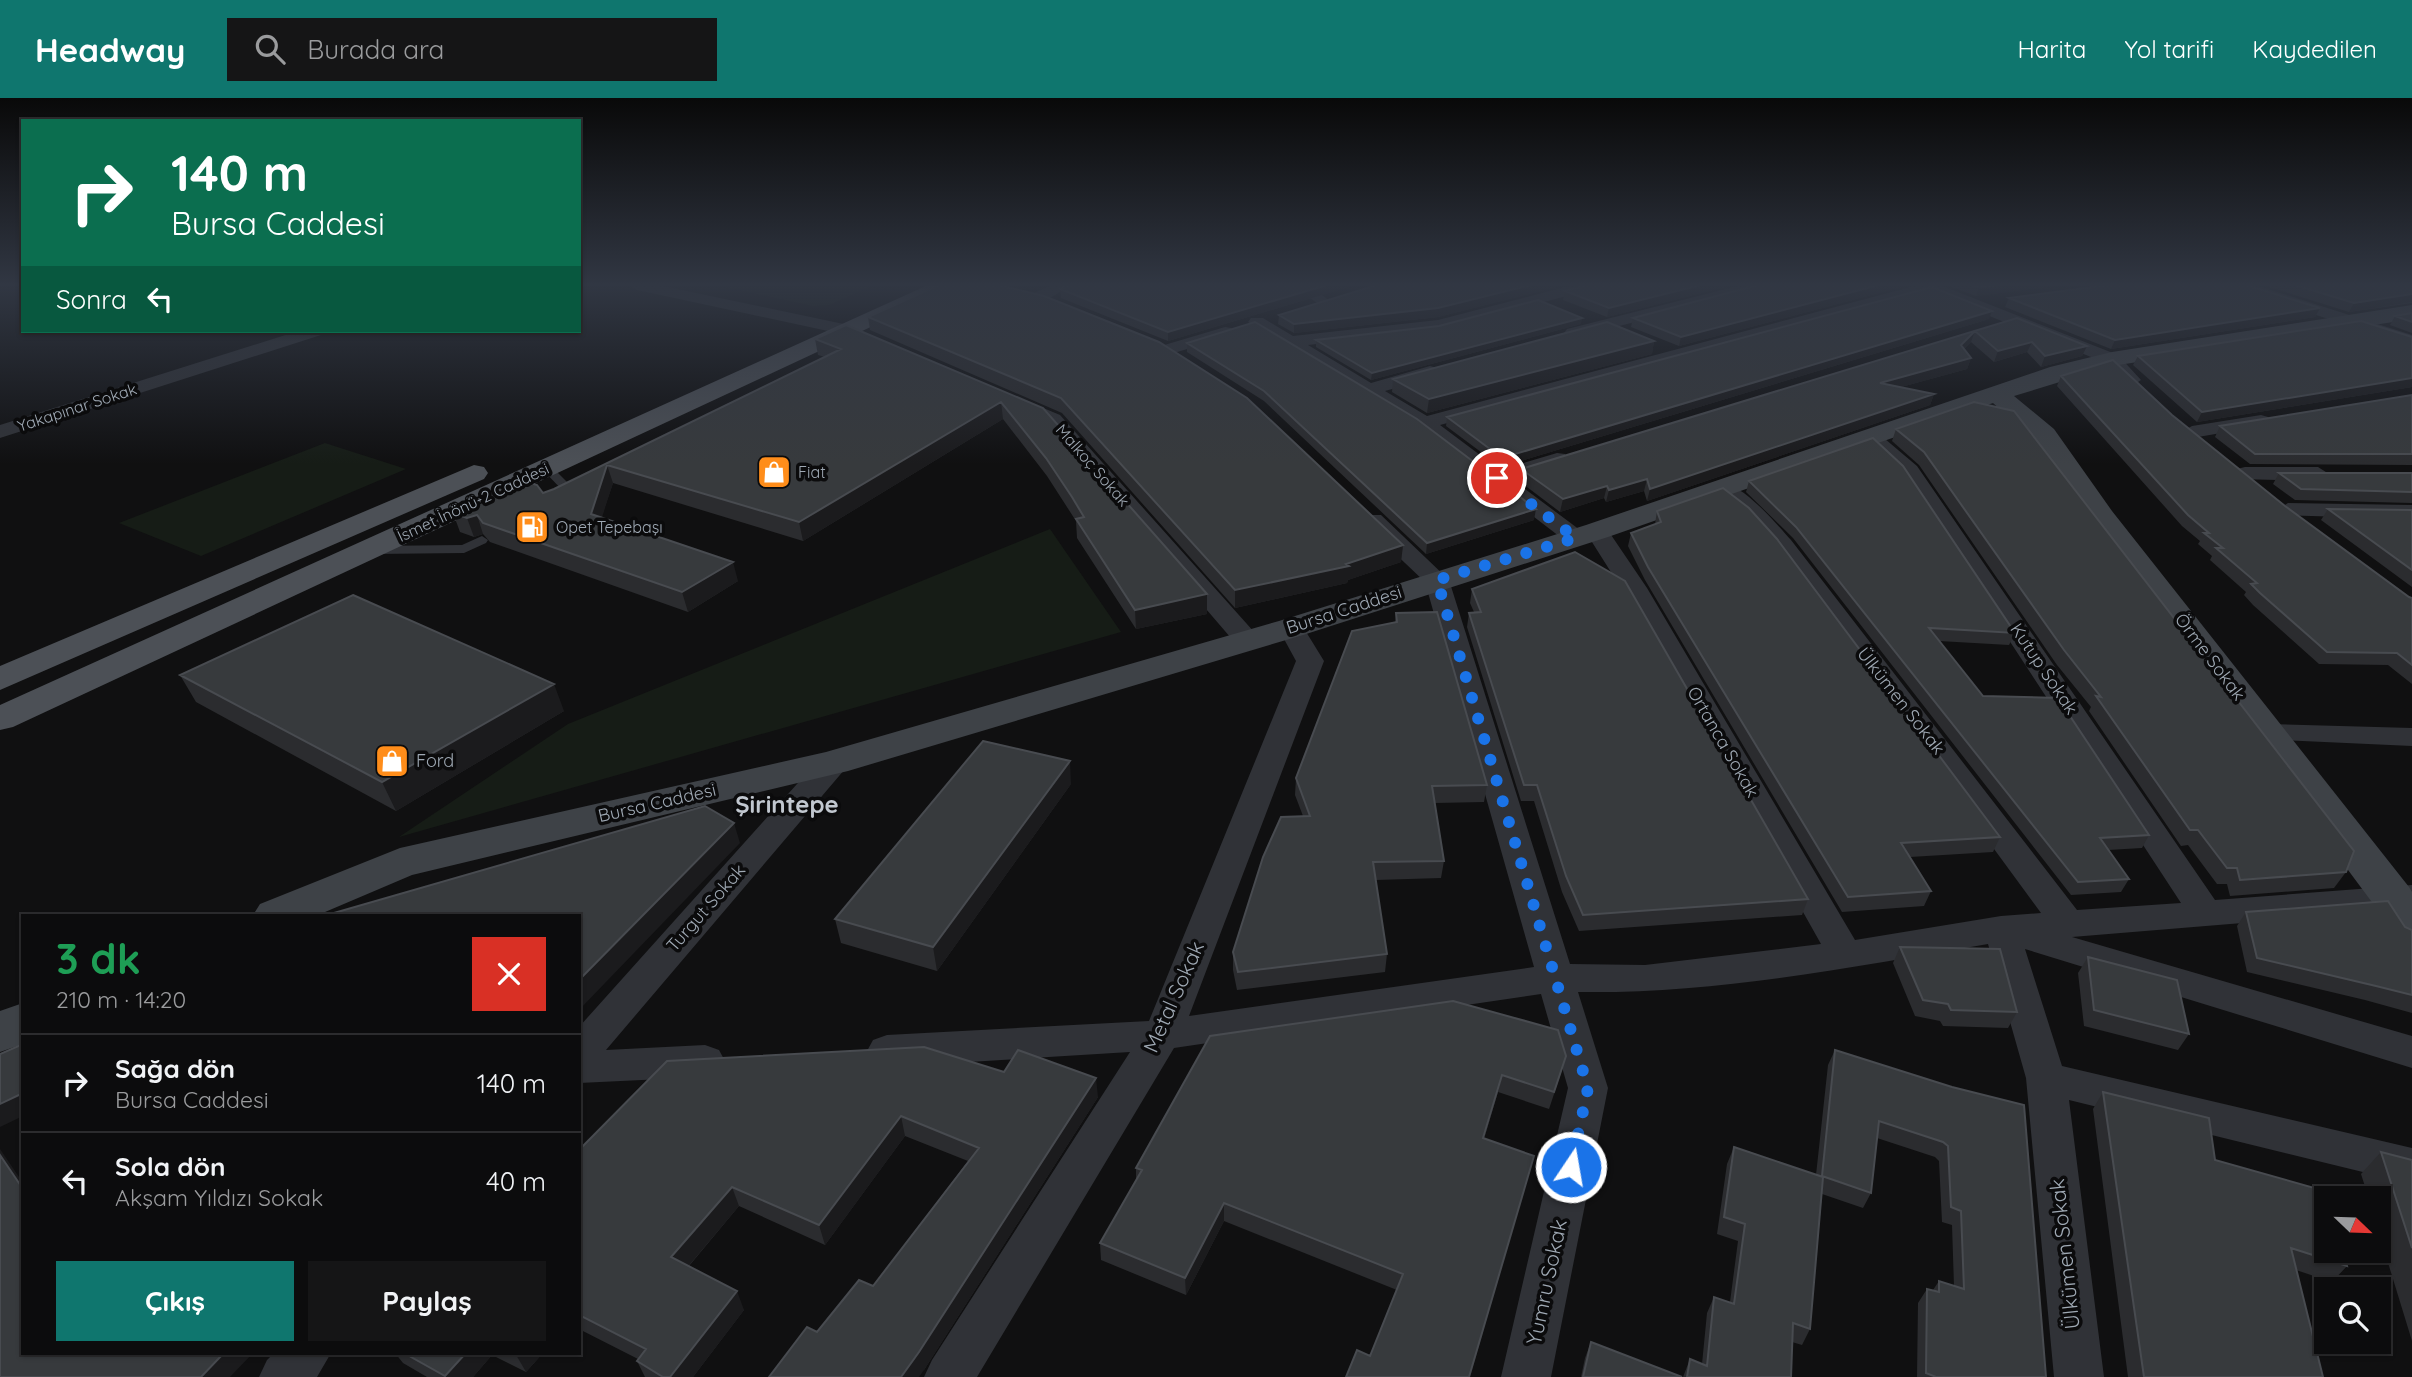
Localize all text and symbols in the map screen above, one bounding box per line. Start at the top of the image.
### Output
search box [227,18,717,81]
text: Headway [35,29,185,70]
icon: search [251,30,289,68]
text: Burada ara [307,33,444,66]
text: Harita [2018,34,2086,64]
text: Yol tarifi [2124,34,2214,64]
text: Kaydedilen [2252,34,2377,64]
text: 140 m [171,142,308,203]
icon: right [56,147,147,238]
text: Bursa Caddesi [171,203,385,243]
icon: left [141,280,179,318]
text: Sonra [56,283,127,316]
street label: Yakapınar Sokak [15,378,139,436]
street label: Malkoç Sokak [1052,420,1134,510]
pin [1467,448,1527,508]
shop icon: Fiat [755,453,793,491]
street label: İsmet İnönü-2 Caddesi [394,458,552,546]
icon: arrive [1478,459,1516,497]
place label: Fiat [798,462,826,482]
fuel station icon: Opet Tepebaşı [513,508,551,546]
place label: Opet Tepebaşı [556,517,663,537]
street label: Bursa Caddesi [1283,580,1405,639]
street label: Örme Sokak [2170,609,2251,705]
street label: Kutup Sokak [2005,619,2083,719]
street label: Ülkümen Sokak [1852,642,1950,759]
street label: Ortanca Sokak [1682,682,1764,801]
shop icon: Ford [373,742,411,780]
place label: Ford [416,749,454,772]
street label: Bursa Caddesi [596,778,718,827]
district label: Şirintepe [735,789,839,819]
street label: Turgut Sokak [661,859,750,956]
text: 3 dk [56,932,141,985]
button: close [472,937,546,1011]
street label: Metal Sokak [1137,937,1209,1056]
text: 210 m · 14:20 [56,985,186,1014]
text: Sağa dön [115,1052,235,1085]
icon: right [56,1064,94,1102]
text: 140 m [477,1067,546,1100]
text: Bursa Caddesi [115,1085,269,1114]
position arrow [1534,1130,1608,1204]
text: Sola dön [115,1150,225,1183]
icon: left [56,1162,94,1200]
text: 40 m [486,1165,546,1198]
street label: Ülkümen Sokak [2043,1177,2085,1331]
text: Akşam Yıldızı Sokak [115,1183,323,1212]
north arrow [2314,1186,2390,1264]
map controls [2314,1186,2391,1354]
street label: Yumru Sokak [1520,1217,1572,1347]
button: Çıkış [56,1261,294,1341]
button: Paylaş [308,1261,546,1341]
button: search [2314,1277,2391,1354]

